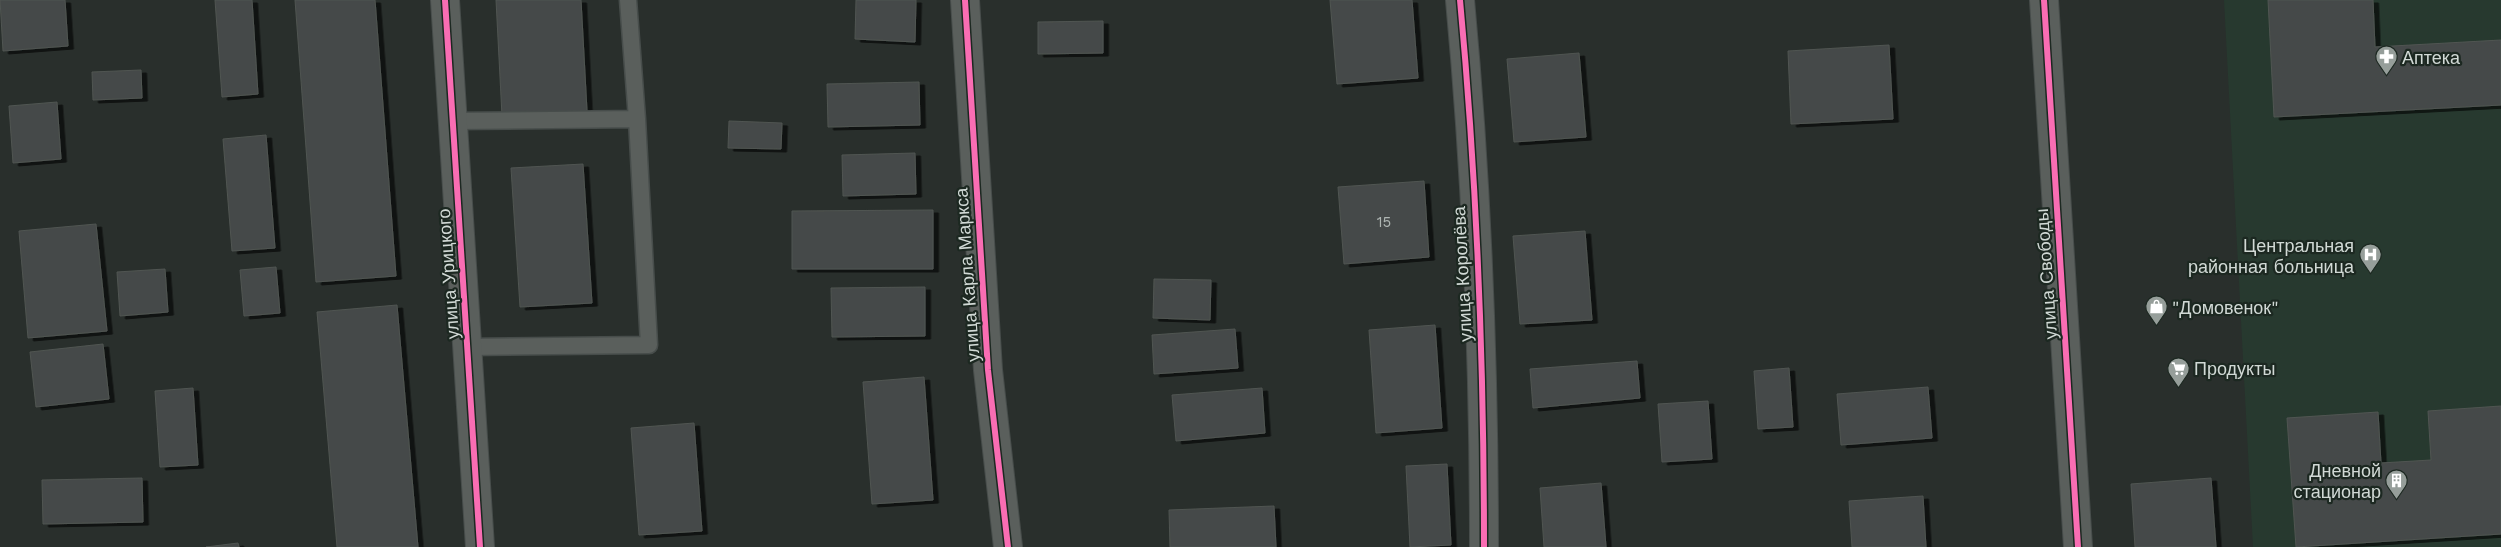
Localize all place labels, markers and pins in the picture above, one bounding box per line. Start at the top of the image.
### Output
pharmacy icon: Аптека [2374,45,2398,76]
place label: Аптека [2402,47,2461,68]
place label: Центральная районная больница [2188,235,2355,277]
hospital icon: Центральная районная больница [2358,243,2382,274]
shop icon: "Домовенок" [2144,295,2168,326]
place label: "Домовенок" [2172,297,2279,318]
supermarket icon: Продукты [2166,356,2190,387]
place label: Продукты [2194,358,2275,379]
place label: Дневной стационар [2294,460,2381,502]
building icon: Дневной стационар [2385,468,2409,499]

